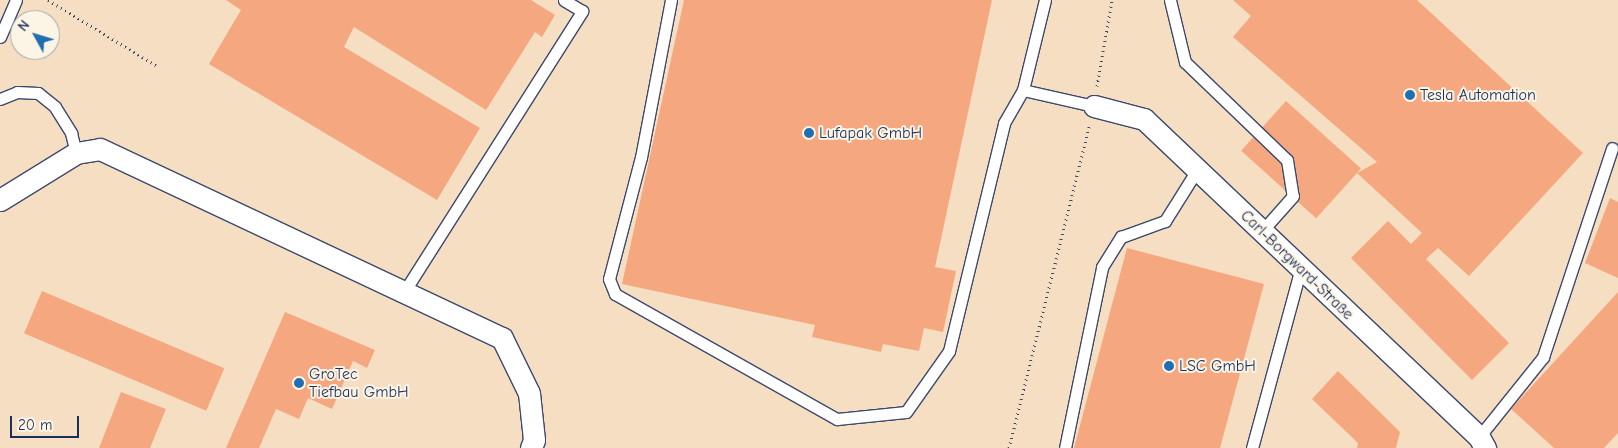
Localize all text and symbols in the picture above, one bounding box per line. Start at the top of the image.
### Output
north arrow [10,10,60,60]
text: N [14,17,33,35]
place label: Tesla Automation [1420,85,1536,105]
marker: Tesla Automation [1404,89,1416,101]
place label: Lufapak GmbH [819,123,922,143]
marker: Lufapak GmbH [803,127,815,139]
street label: Carl-Borgward-Straße [1237,206,1357,324]
place label: LSC GmbH [1179,356,1256,376]
marker: LSC GmbH [1163,360,1175,372]
place label: GroTec Tiefbau GmbH [309,364,409,402]
marker: GroTec Tiefbau GmbH [293,377,305,389]
scale bar [12,406,81,438]
text: 20 m [18,416,52,434]

